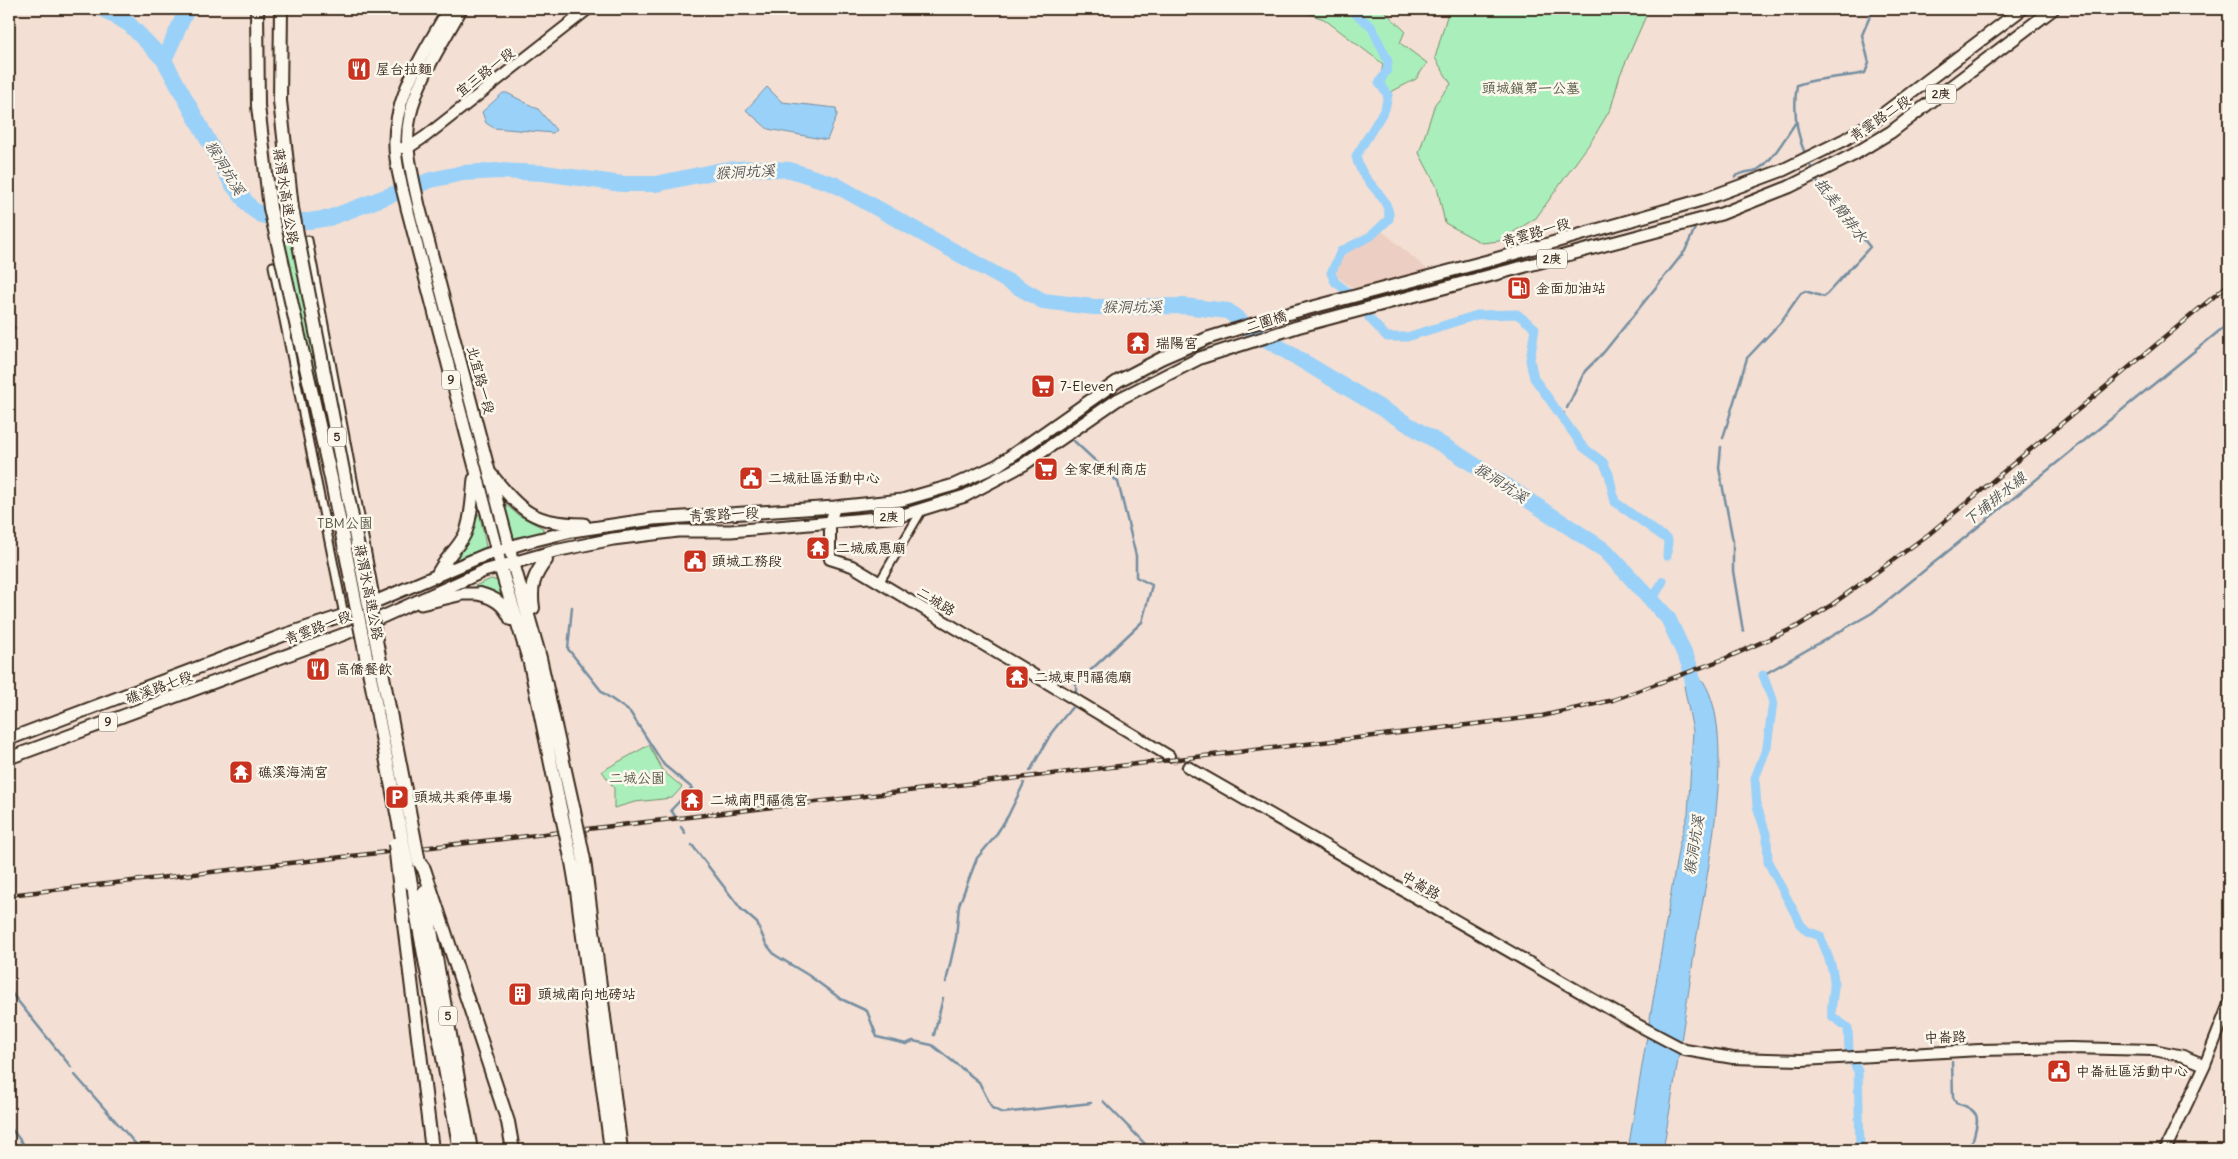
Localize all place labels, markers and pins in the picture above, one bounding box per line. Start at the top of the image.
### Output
restaurant icon: 屋台拉麵 [346,56,372,82]
place label: 屋台拉麵 [376,60,432,78]
fuel station icon: 金面加油站 [1506,275,1532,301]
place label: 金面加油站 [1536,279,1606,297]
temple icon: 瑞陽宮 [1125,330,1151,356]
place label: 瑞陽宮 [1155,334,1198,352]
supermarket icon: 7-Eleven [1030,373,1056,399]
place label: 7-Eleven [1060,377,1114,395]
supermarket icon: 全家便利商店 [1033,456,1059,482]
place label: 全家便利商店 [1064,460,1148,478]
public building icon: 二城社區活動中心 [738,465,764,491]
place label: 二城社區活動中心 [768,469,880,487]
temple icon: 二城威惠廟 [805,535,831,561]
place label: 二城威惠廟 [836,539,906,557]
public building icon: 頭城工務段 [682,548,708,574]
place label: 頭城工務段 [712,552,782,570]
restaurant icon: 高僑餐飲 [305,656,331,682]
place label: 高僑餐飲 [336,660,392,678]
temple icon: 二城東門福德廟 [1004,664,1030,690]
place label: 二城東門福德廟 [1034,668,1132,686]
temple icon: 礁溪海湳宮 [228,759,254,785]
place label: 礁溪海湳宮 [258,763,328,781]
parking icon: 頭城共乘停車場 [384,784,410,810]
temple icon: 二城南門福德宮 [679,787,705,813]
place label: 頭城共乘停車場 [414,788,512,806]
place label: 二城南門福德宮 [710,791,808,809]
building icon: 頭城南向地磅站 [507,981,533,1007]
place label: 頭城南向地磅站 [538,985,636,1003]
public building icon: 中崙社區活動中心 [2046,1058,2072,1084]
place label: 中崙社區活動中心 [2076,1062,2188,1080]

